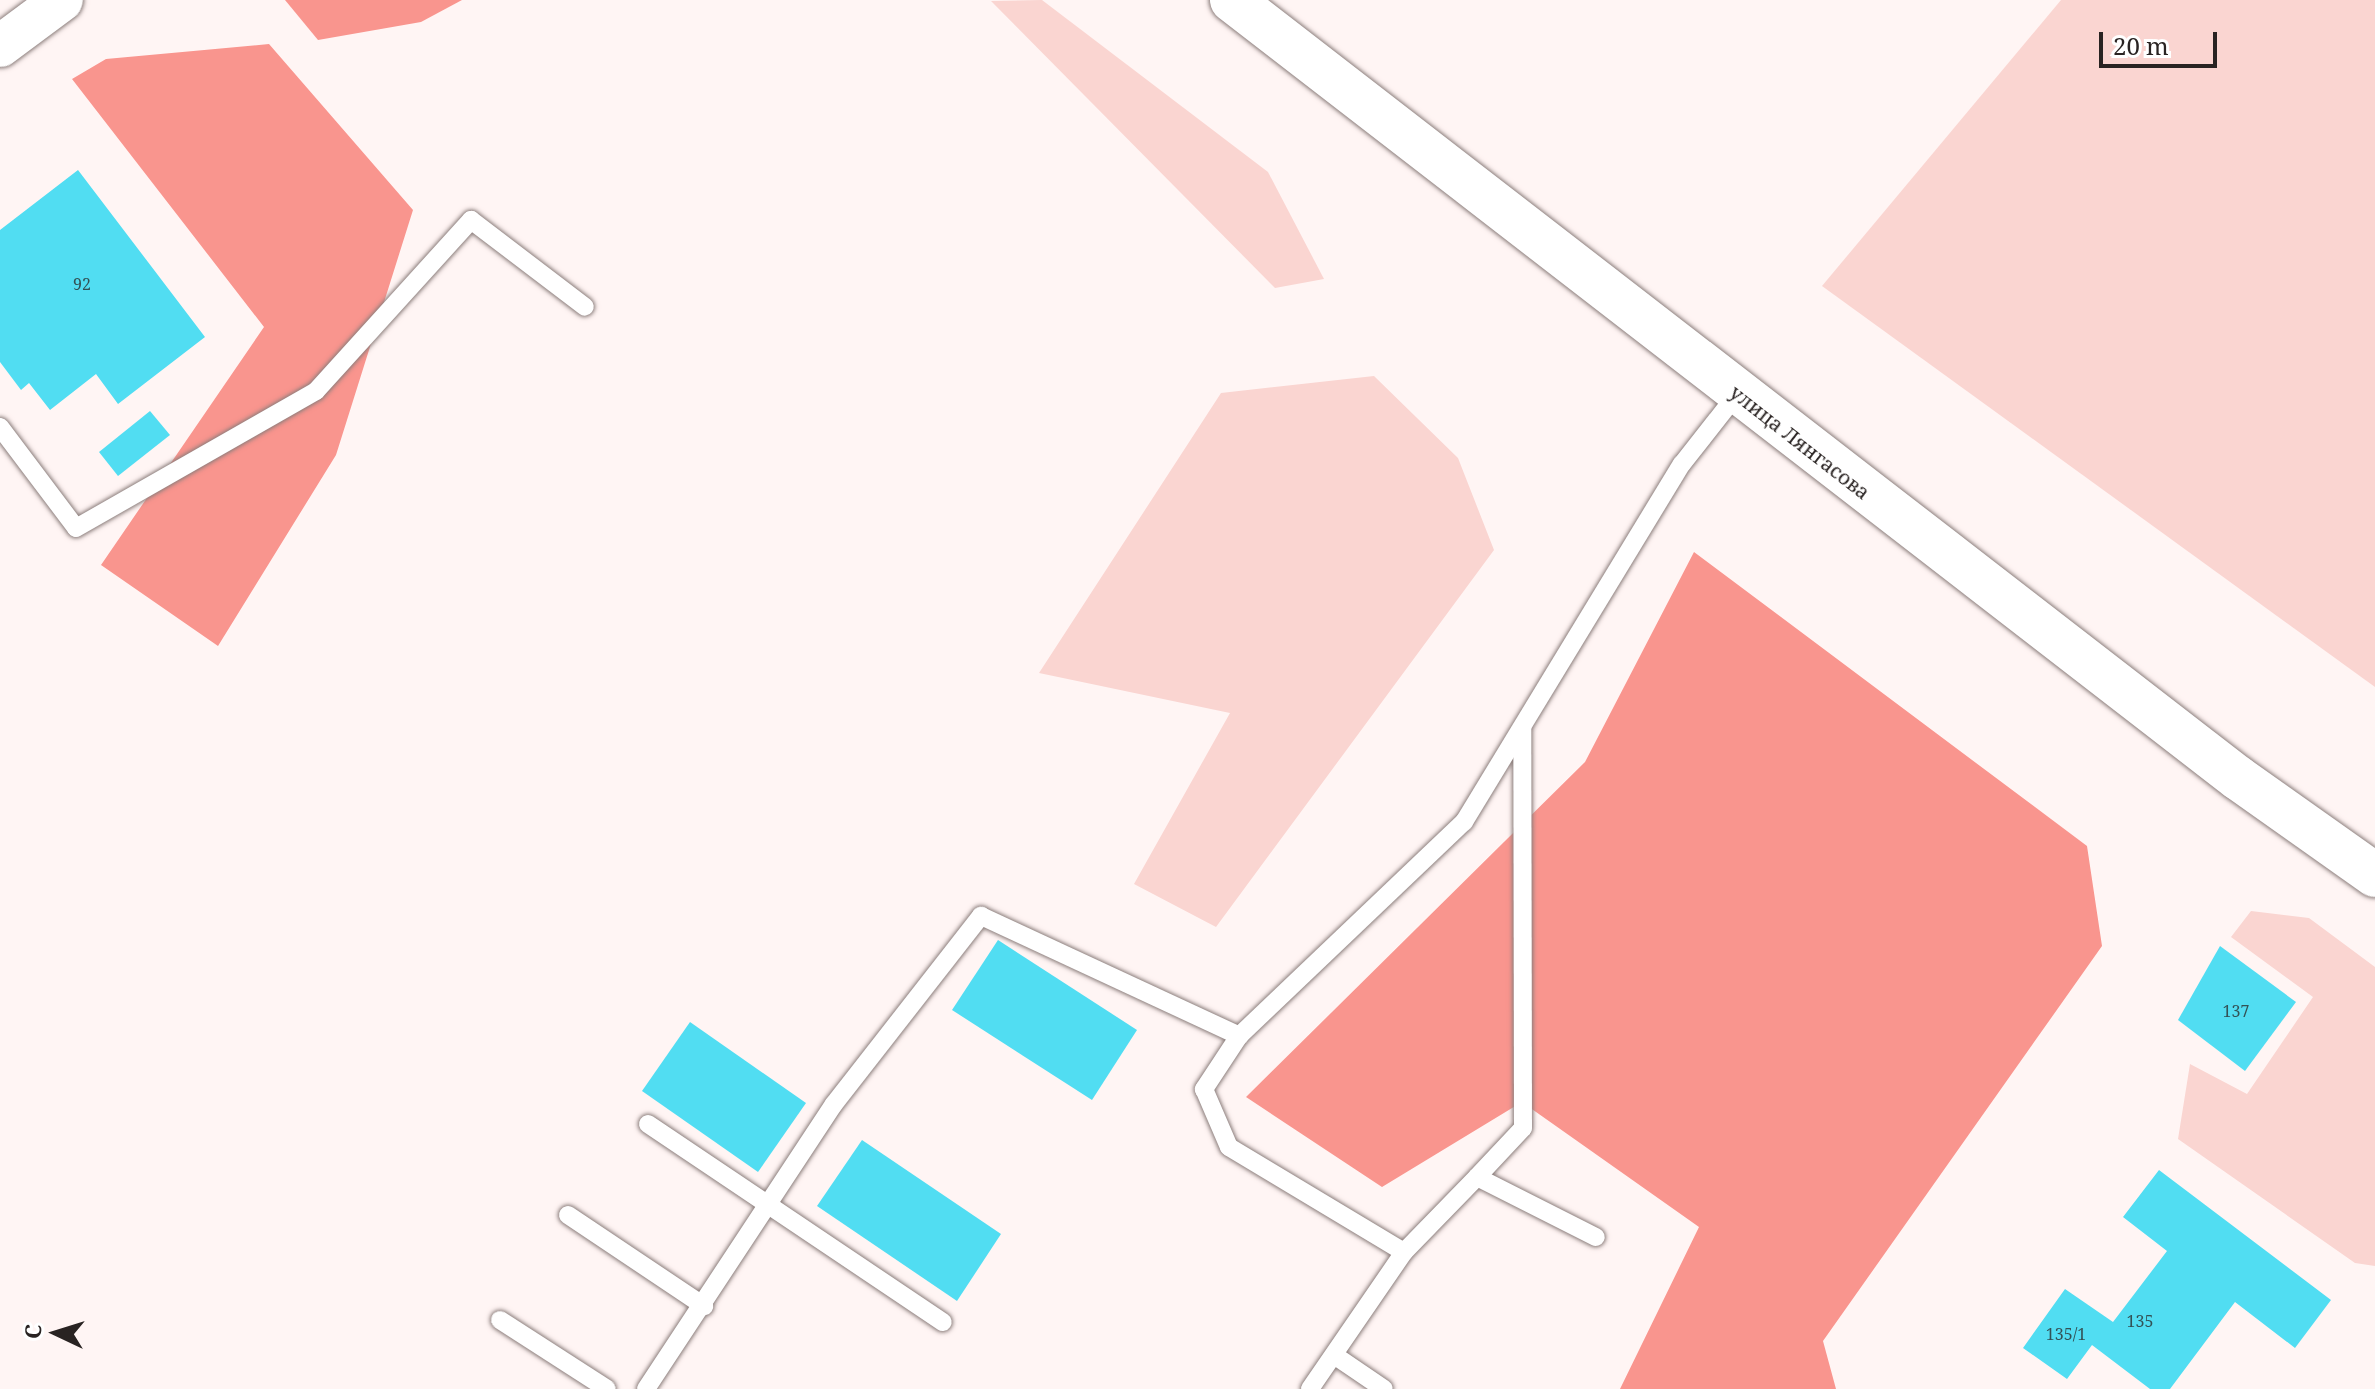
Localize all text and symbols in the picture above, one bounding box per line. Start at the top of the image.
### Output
scale bar [2103,16,2221,66]
text: 20 m [2113,29,2169,62]
house number: 92 [73,274,91,294]
street label: улица Лянгасова [1725,380,1875,504]
house number: 137 [2223,1001,2249,1021]
north arrow [16,1293,96,1373]
house number: 135 [2127,1311,2153,1331]
text: С [17,1323,48,1340]
house number: 135/1 [2046,1324,2086,1344]

